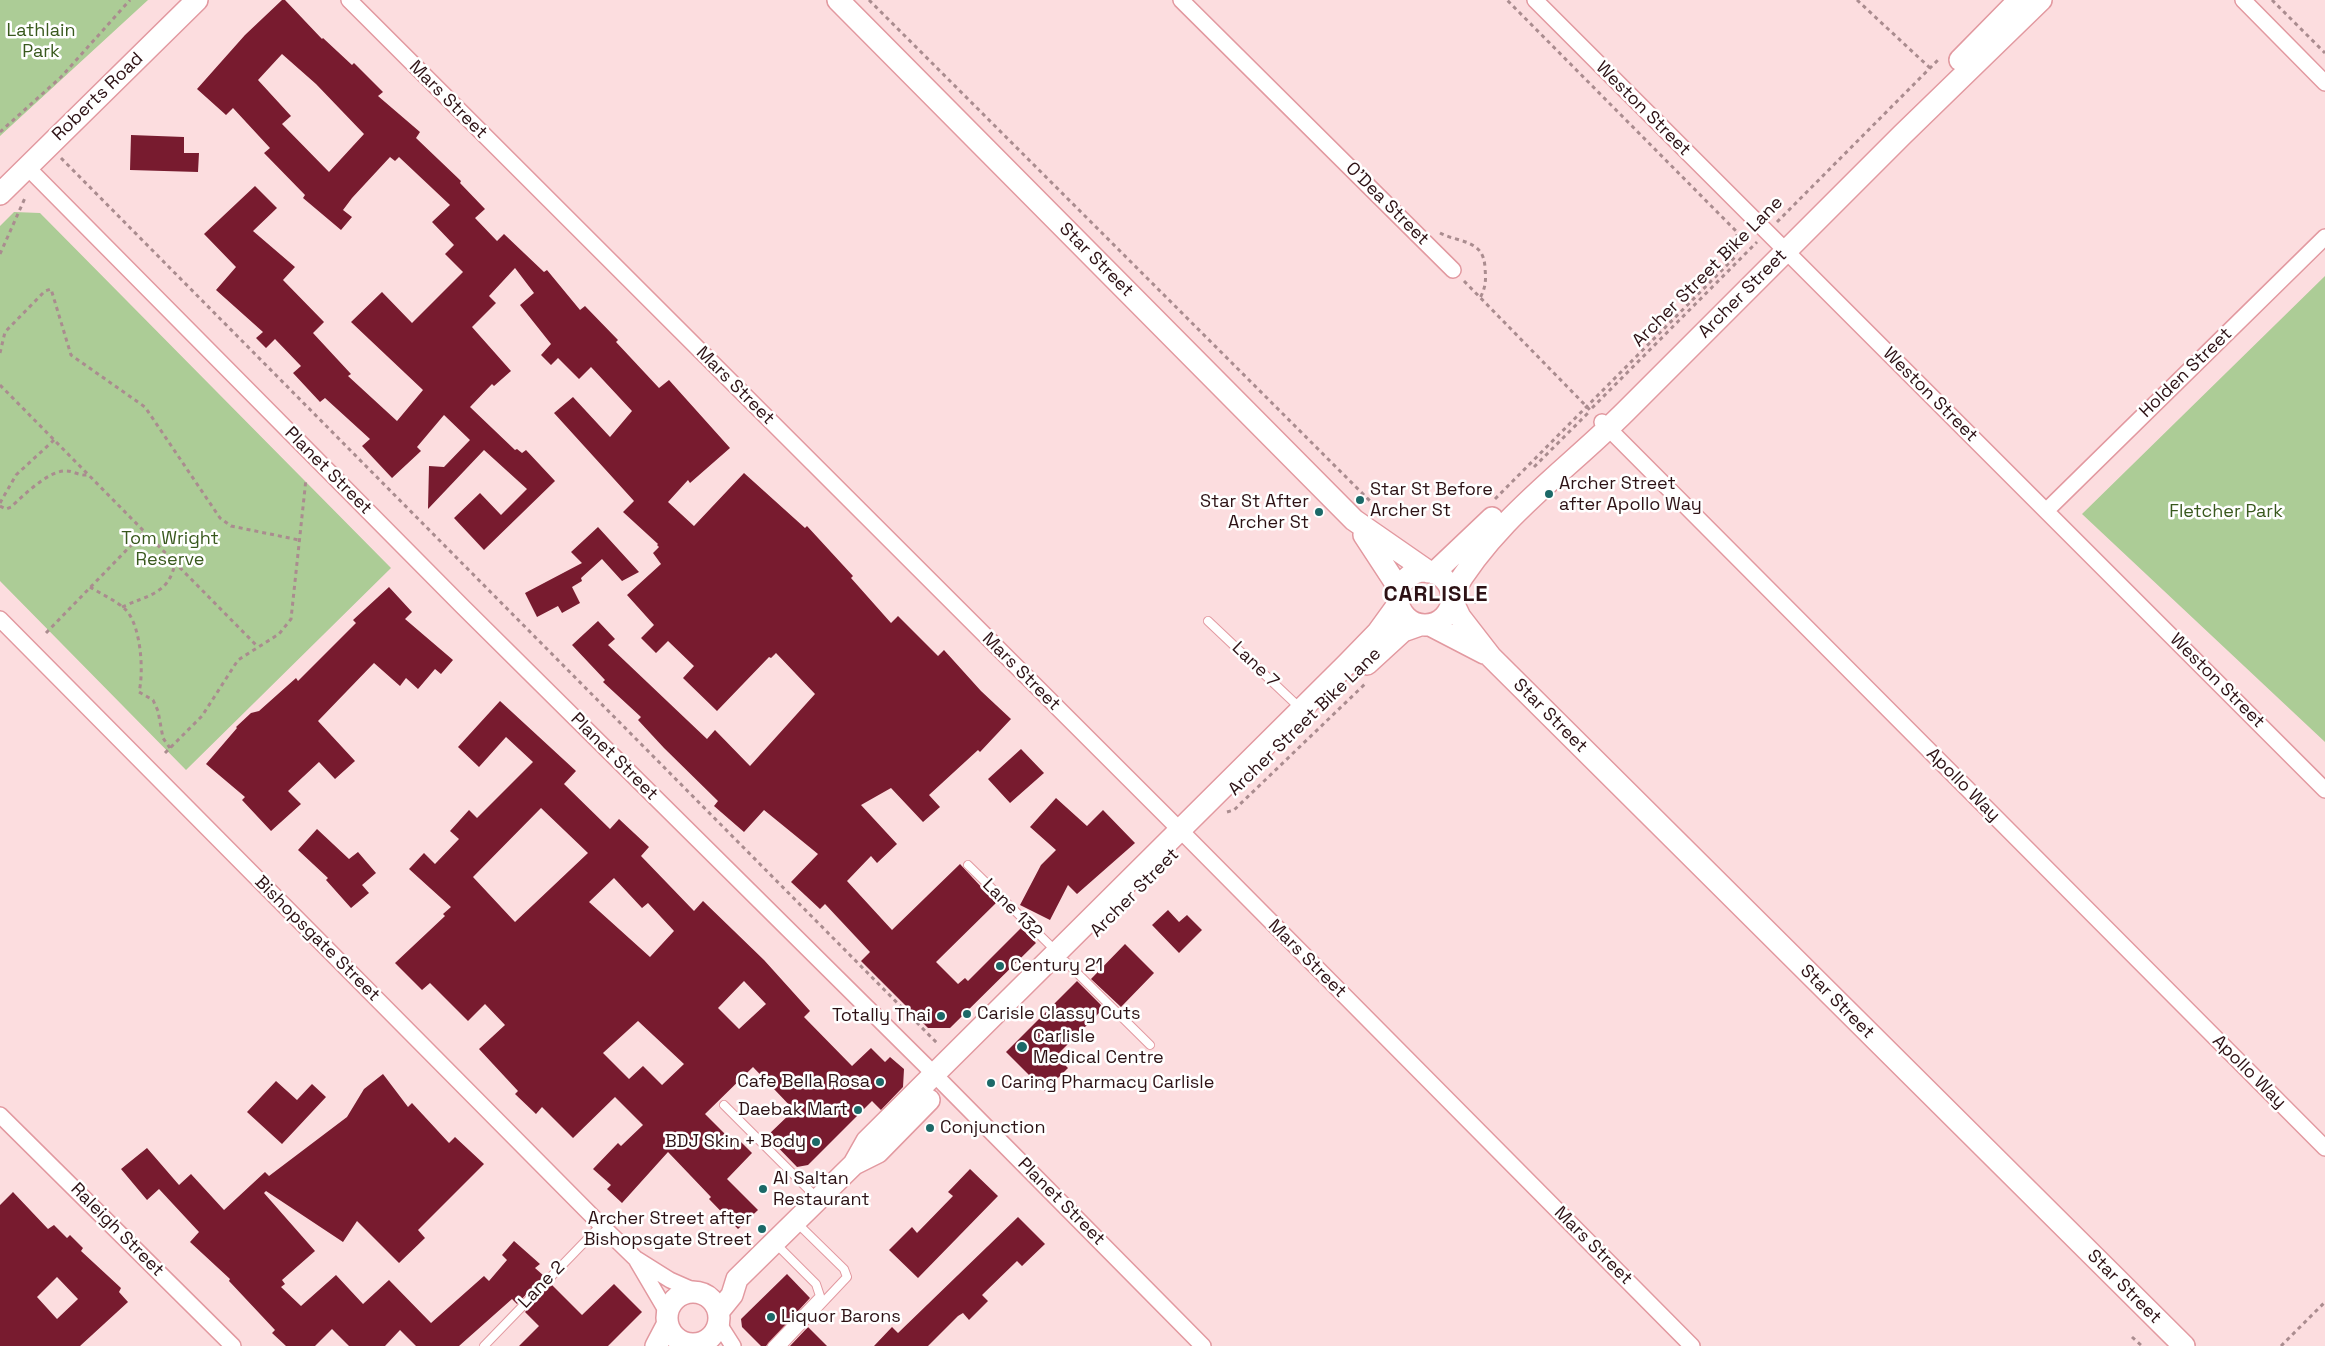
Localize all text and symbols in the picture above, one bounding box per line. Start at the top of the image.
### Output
park label: Lathlain Park [6,20,76,62]
street label: Roberts Road [48,48,148,146]
street label: Mars Street [404,56,492,144]
street label: Weston Street [1591,57,1695,161]
street label: O'Dea Street [1341,158,1433,250]
street label: Archer Street Bike Lane [1628,192,1788,352]
street label: Star Street [1054,218,1138,302]
street label: Archer Street [1694,245,1792,343]
street label: Holden Street [2135,323,2237,423]
street label: Mars Street [691,342,779,430]
street label: Weston Street [1878,343,1982,447]
street label: Planet Street [280,423,376,519]
place label: Archer Street after Apollo Way [1559,473,1702,516]
place label: Star St Before Archer St [1370,479,1493,522]
marker: Archer Street after Apollo Way [1543,488,1555,500]
place label: Star St After Archer St [1200,491,1309,534]
marker: Star St Before Archer St [1354,494,1366,506]
park label: Fletcher Park [2169,501,2283,523]
marker: Star St After Archer St [1313,506,1325,518]
park label: Tom Wright Reserve [121,528,219,570]
district label: CARLISLE [1382,582,1490,608]
street label: Mars Street [977,628,1065,716]
street label: Weston Street [2165,629,2269,733]
street label: Lane 7 [1227,638,1283,692]
street label: Archer Street Bike Lane [1224,643,1386,801]
street label: Star Street [1508,674,1592,758]
street label: Planet Street [566,709,662,805]
street label: Apollo Way [1922,744,2004,826]
street label: Archer Street [1086,844,1184,942]
street label: Bishopsgate Street [250,872,384,1006]
street label: Lane 132 [978,875,1046,943]
street label: Mars Street [1263,915,1351,1003]
place label: Century 21 [1010,955,1103,977]
marker: Century 21 [994,960,1006,972]
street label: Star Street [1795,960,1879,1044]
place label: Carisle Classy Cuts [977,1003,1140,1025]
place label: Totally Thai [832,1005,931,1027]
marker: Carisle Classy Cuts [961,1008,973,1020]
marker: Totally Thai [935,1010,947,1022]
place label: Carlisle Medical Centre [1033,1026,1164,1068]
street label: Apollo Way [2208,1031,2290,1113]
marker: Carlisle Medical Centre [1015,1040,1029,1054]
place label: Cafe Bella Rosa [737,1071,870,1093]
place label: Caring Pharmacy Carlisle [1001,1072,1214,1094]
marker: Cafe Bella Rosa [874,1076,886,1088]
marker: Caring Pharmacy Carlisle [985,1077,997,1089]
place label: Daebak Mart [738,1099,848,1121]
marker: Daebak Mart [852,1104,864,1116]
place label: Conjunction [940,1117,1045,1139]
marker: Conjunction [924,1122,936,1134]
place label: BDJ Skin + Body [665,1131,806,1153]
marker: BDJ Skin + Body [810,1136,822,1148]
street label: Planet Street [1013,1154,1109,1250]
place label: Al Saltan Restaurant [773,1168,870,1210]
street label: Raleigh Street [66,1179,168,1281]
marker: Al Saltan Restaurant [757,1183,769,1195]
street label: Mars Street [1549,1202,1637,1290]
place label: Archer Street after Bishopsgate Street [583,1208,752,1250]
marker: Archer Street after Bishopsgate Street [756,1223,768,1235]
street label: Star Street [2082,1245,2166,1329]
street label: Lane 2 [514,1257,570,1313]
place label: Liquor Barons [781,1306,901,1328]
marker: Liquor Barons [765,1311,777,1323]

